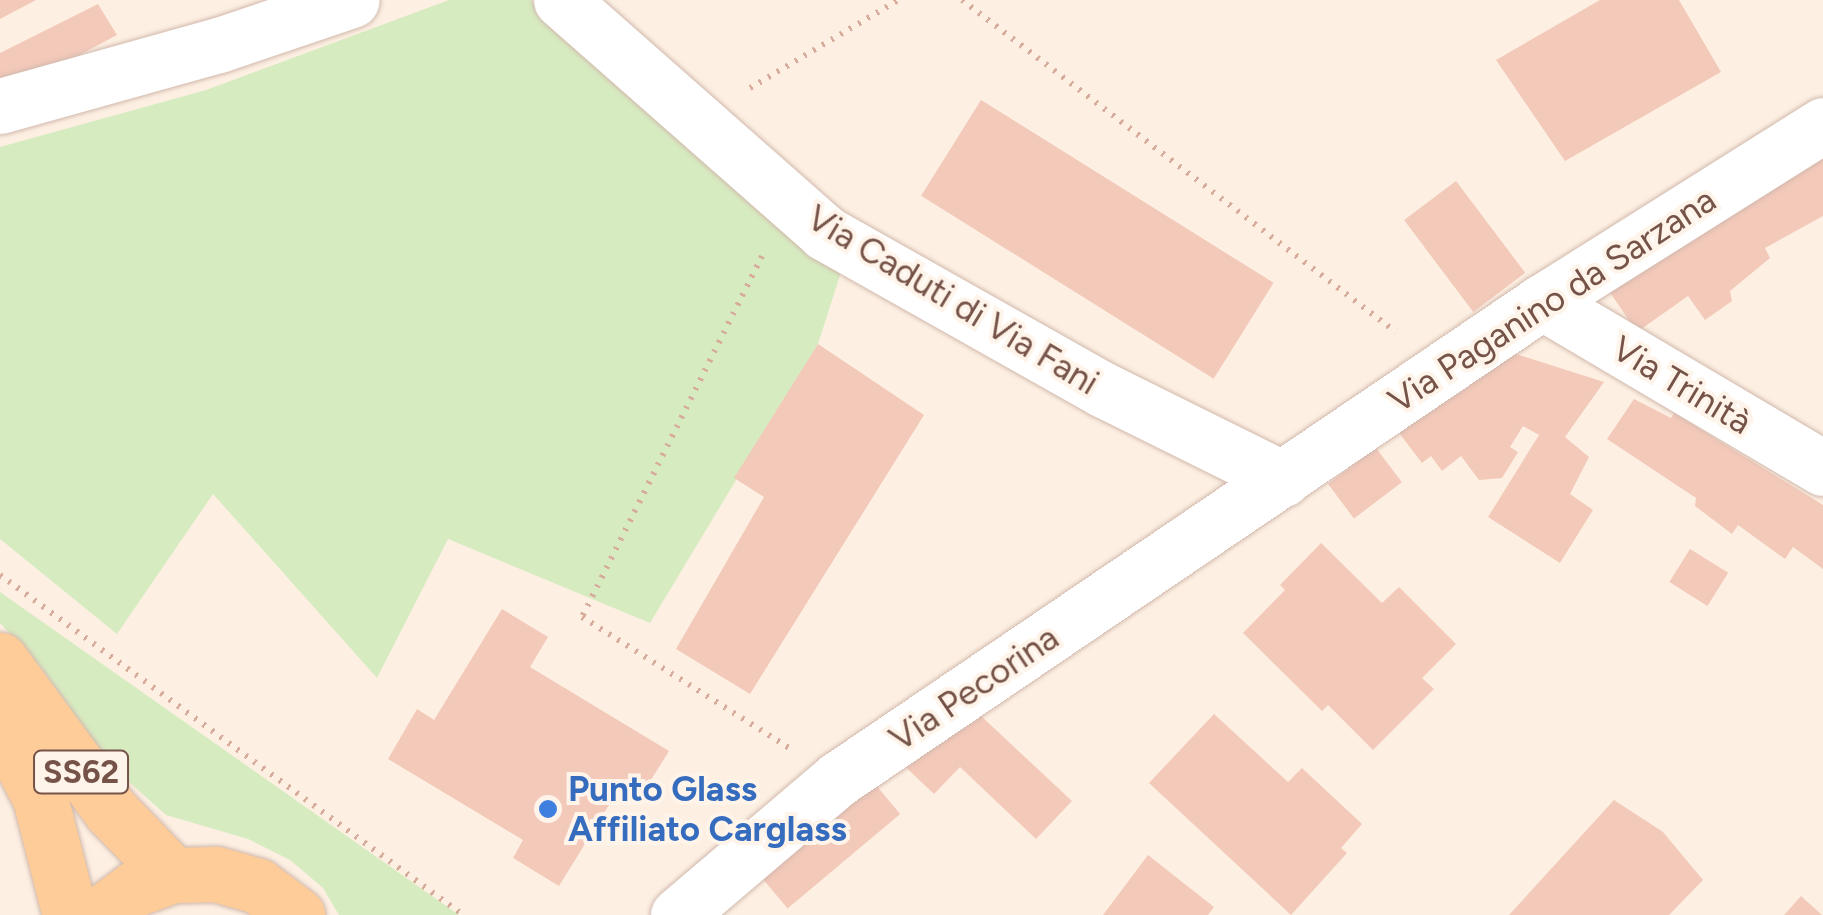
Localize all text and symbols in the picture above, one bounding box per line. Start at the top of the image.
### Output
street label: Via Paganino da Sarzana [1380,178,1724,422]
street label: Via Caduti di Via Fani [800,196,1106,404]
street label: Via Trinità [1605,327,1759,443]
street label: Via Pecorina [882,616,1066,760]
road number: SS62 [31,745,131,799]
place label: Punto Glass Affiliato Carglass [568,768,847,850]
marker: Punto Glass Affiliato Carglass [537,798,559,820]

